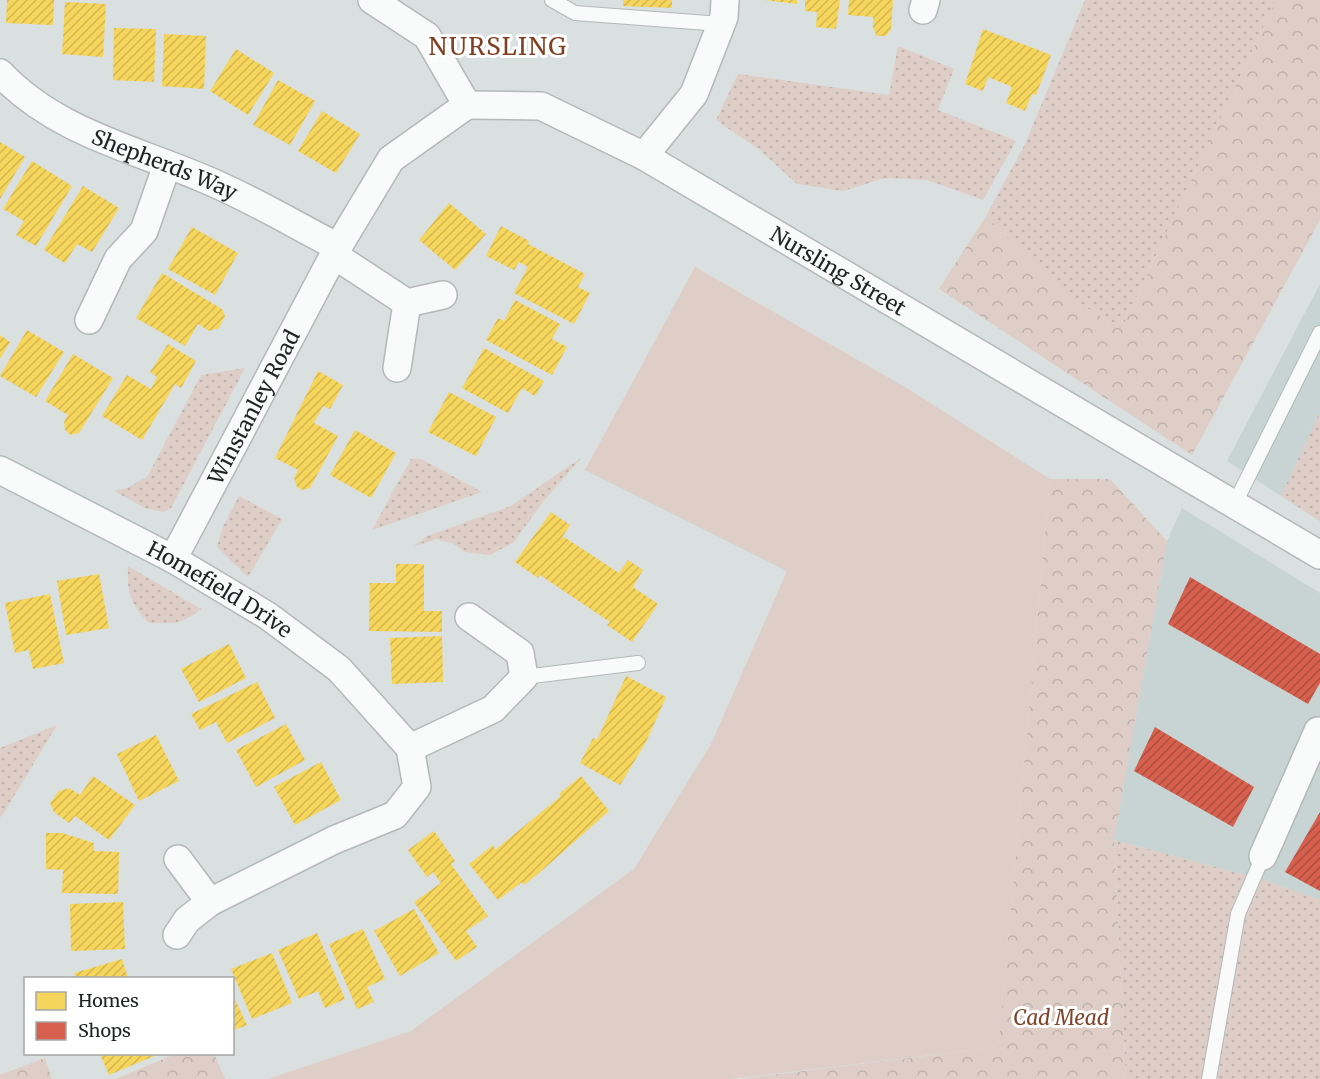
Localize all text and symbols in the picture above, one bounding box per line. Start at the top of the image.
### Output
district label: NURSLING [429,31,567,62]
street label: Shepherds Way [88,123,243,206]
street label: Nursling Street [765,220,911,321]
street label: Winstanley Road [201,325,306,490]
street label: Homefield Drive [143,535,298,643]
legend [24,977,234,1055]
text: Homes [78,989,139,1012]
park label: Cad Mead [1013,1004,1109,1031]
text: Shops [78,1019,131,1042]

